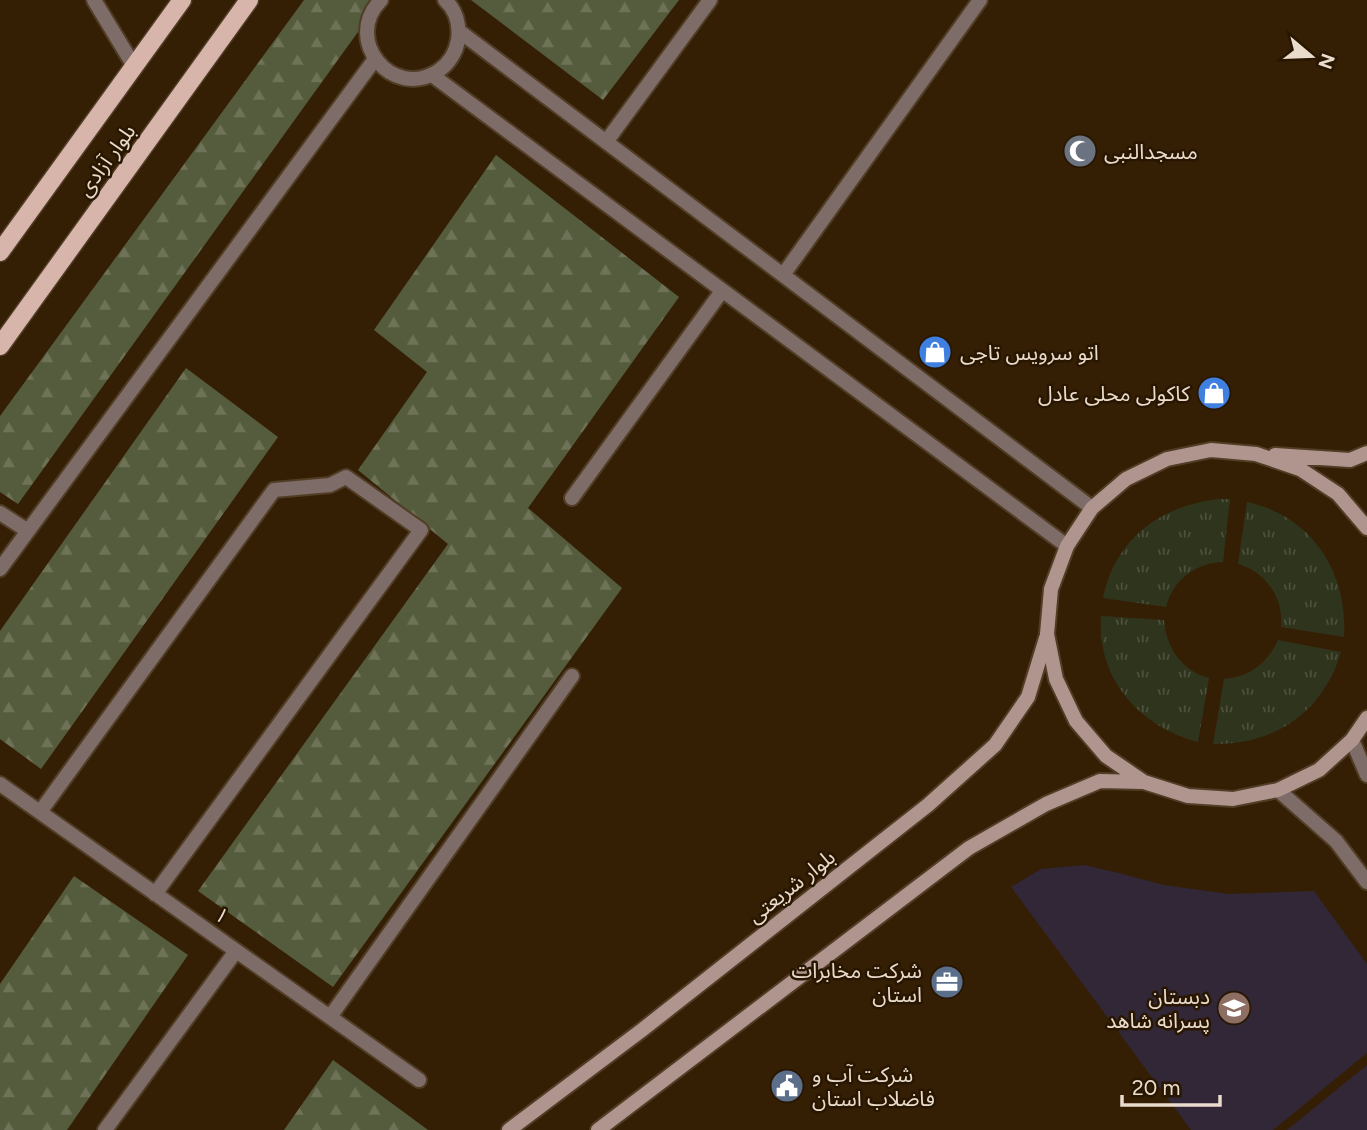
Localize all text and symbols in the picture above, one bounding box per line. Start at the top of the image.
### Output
north arrow [1276,21,1346,91]
text: N [1313,51,1340,72]
street label: بلوار آزادی [72,119,140,201]
mosque icon: مسجدالنبی [1061,132,1099,170]
place label: مسجدالنبی [1104,139,1198,164]
shop icon: اتو سرویس تاجی [916,333,954,371]
place label: اتو سرویس تاجی [960,340,1099,365]
shop icon: کاکولی محلی عادل [1195,374,1233,412]
place label: کاکولی محلی عادل [1038,381,1190,406]
street label: بلوار شریعتی [742,844,840,928]
street label: ۱ [210,901,234,929]
place label: شرکت مخابرات استان [791,958,922,1007]
office icon: شرکت مخابرات استان [928,963,966,1001]
place label: دبستان پسرانه شاهد [1106,984,1210,1034]
school or university icon: دبستان پسرانه شاهد [1215,989,1253,1027]
place label: شرکت آب و فاضلاب استان [812,1062,935,1111]
scale bar [1122,1064,1220,1108]
public building icon: شرکت آب و فاضلاب استان [768,1067,806,1105]
text: 20 m [1132,1075,1180,1100]

